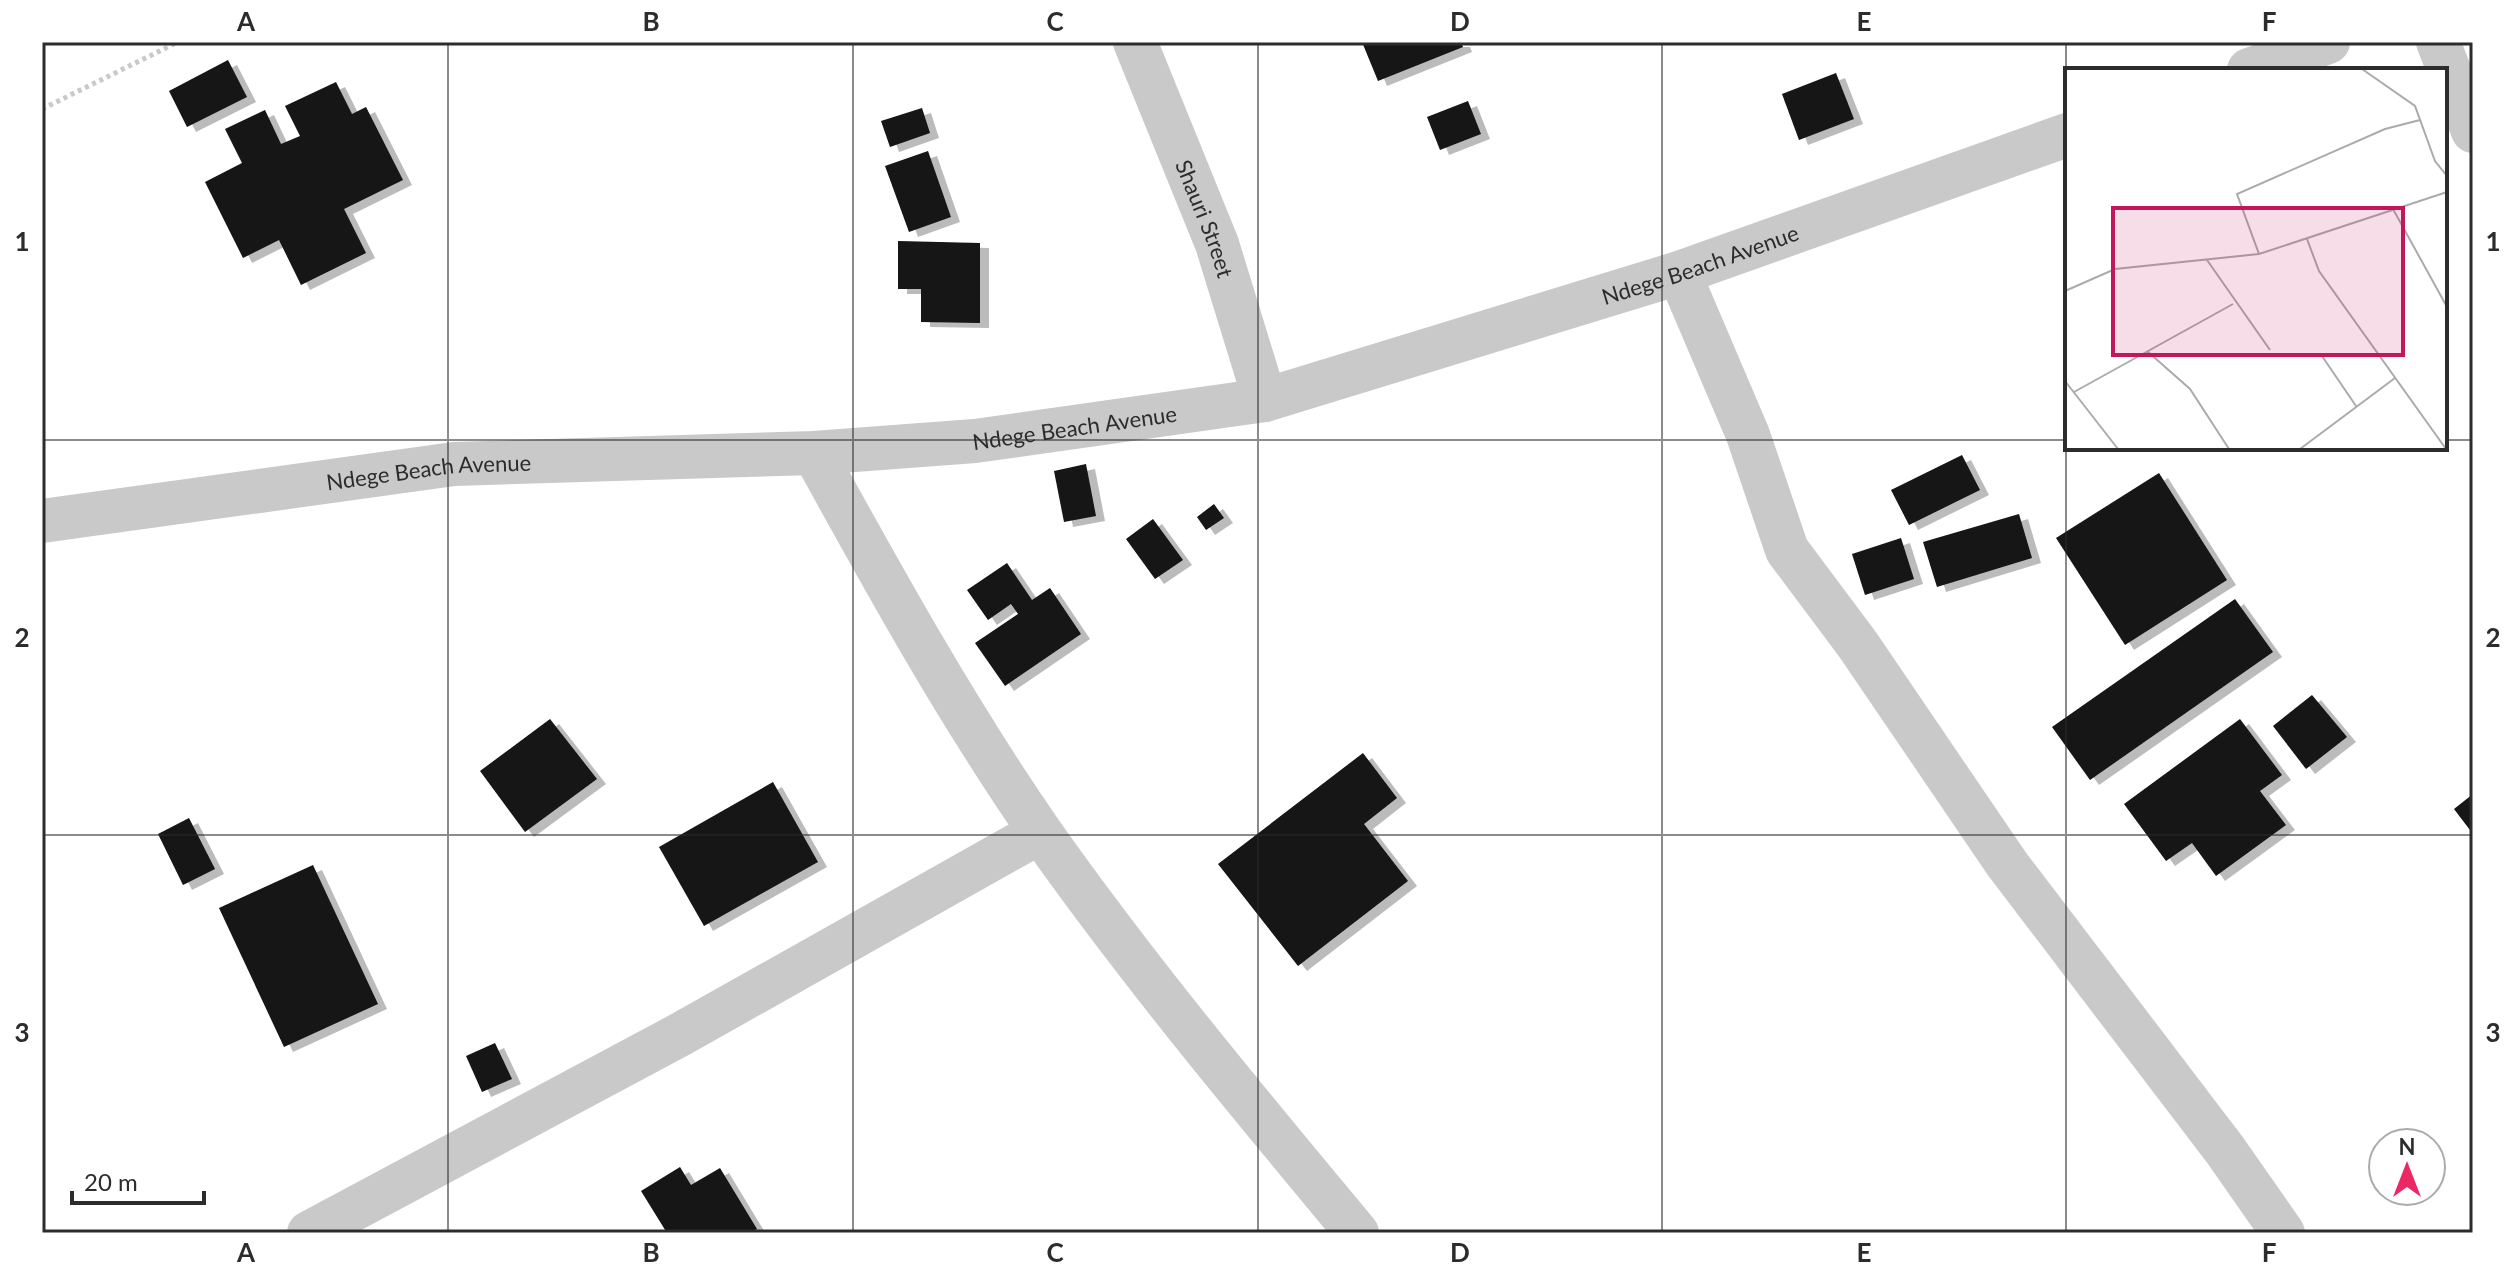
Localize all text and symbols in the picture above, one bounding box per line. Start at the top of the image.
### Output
text: A [236,5,256,37]
text: B [642,5,660,37]
text: C [1046,5,1064,37]
text: D [1450,5,1470,37]
text: E [1857,5,1871,37]
text: F [2262,5,2276,37]
inset map [2065,68,2447,450]
street label: Shauri Street [1171,155,1240,281]
street label: Ndege Beach Avenue [1598,218,1802,310]
text: 1 [14,225,30,257]
text: 1 [2485,225,2501,257]
street label: Ndege Beach Avenue [971,399,1178,455]
street label: Ndege Beach Avenue [324,448,532,495]
text: 2 [14,621,30,653]
text: 2 [2485,621,2501,653]
text: 3 [14,1016,30,1048]
text: 3 [2485,1016,2501,1048]
north arrow [2367,1127,2447,1207]
text: N [2399,1133,2415,1160]
scale bar [72,1155,204,1205]
text: 20 m [84,1167,138,1196]
text: A [236,1236,256,1268]
text: B [642,1236,660,1268]
text: C [1046,1236,1064,1268]
text: D [1450,1236,1470,1268]
text: E [1857,1236,1871,1268]
text: F [2262,1236,2276,1268]

